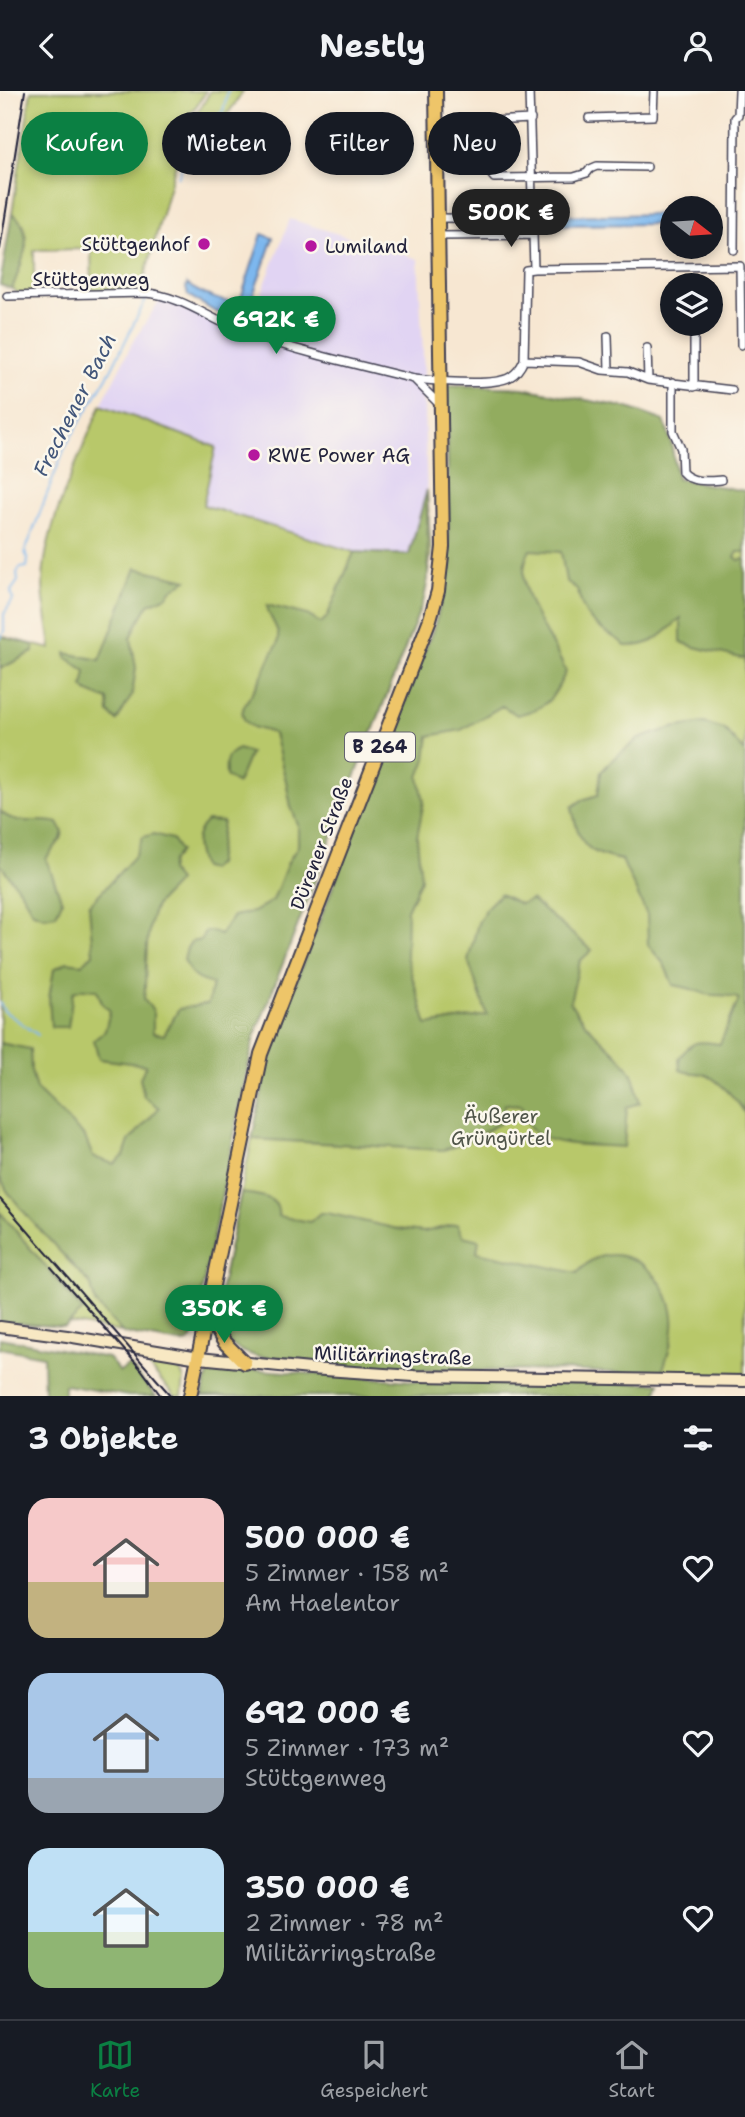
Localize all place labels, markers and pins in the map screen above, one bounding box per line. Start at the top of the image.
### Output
pin: 500K € [454,190,568,249]
place label: Stüttgenhof [82,232,191,257]
place label: Lumiland [325,234,408,259]
marker: Stüttgenhof [196,236,212,252]
marker: Lumiland [303,238,319,254]
pin: 692K € [219,296,333,356]
place label: RWE Power AG [268,443,410,468]
marker: RWE Power AG [246,447,262,463]
pin: 350K € [167,1285,281,1345]

